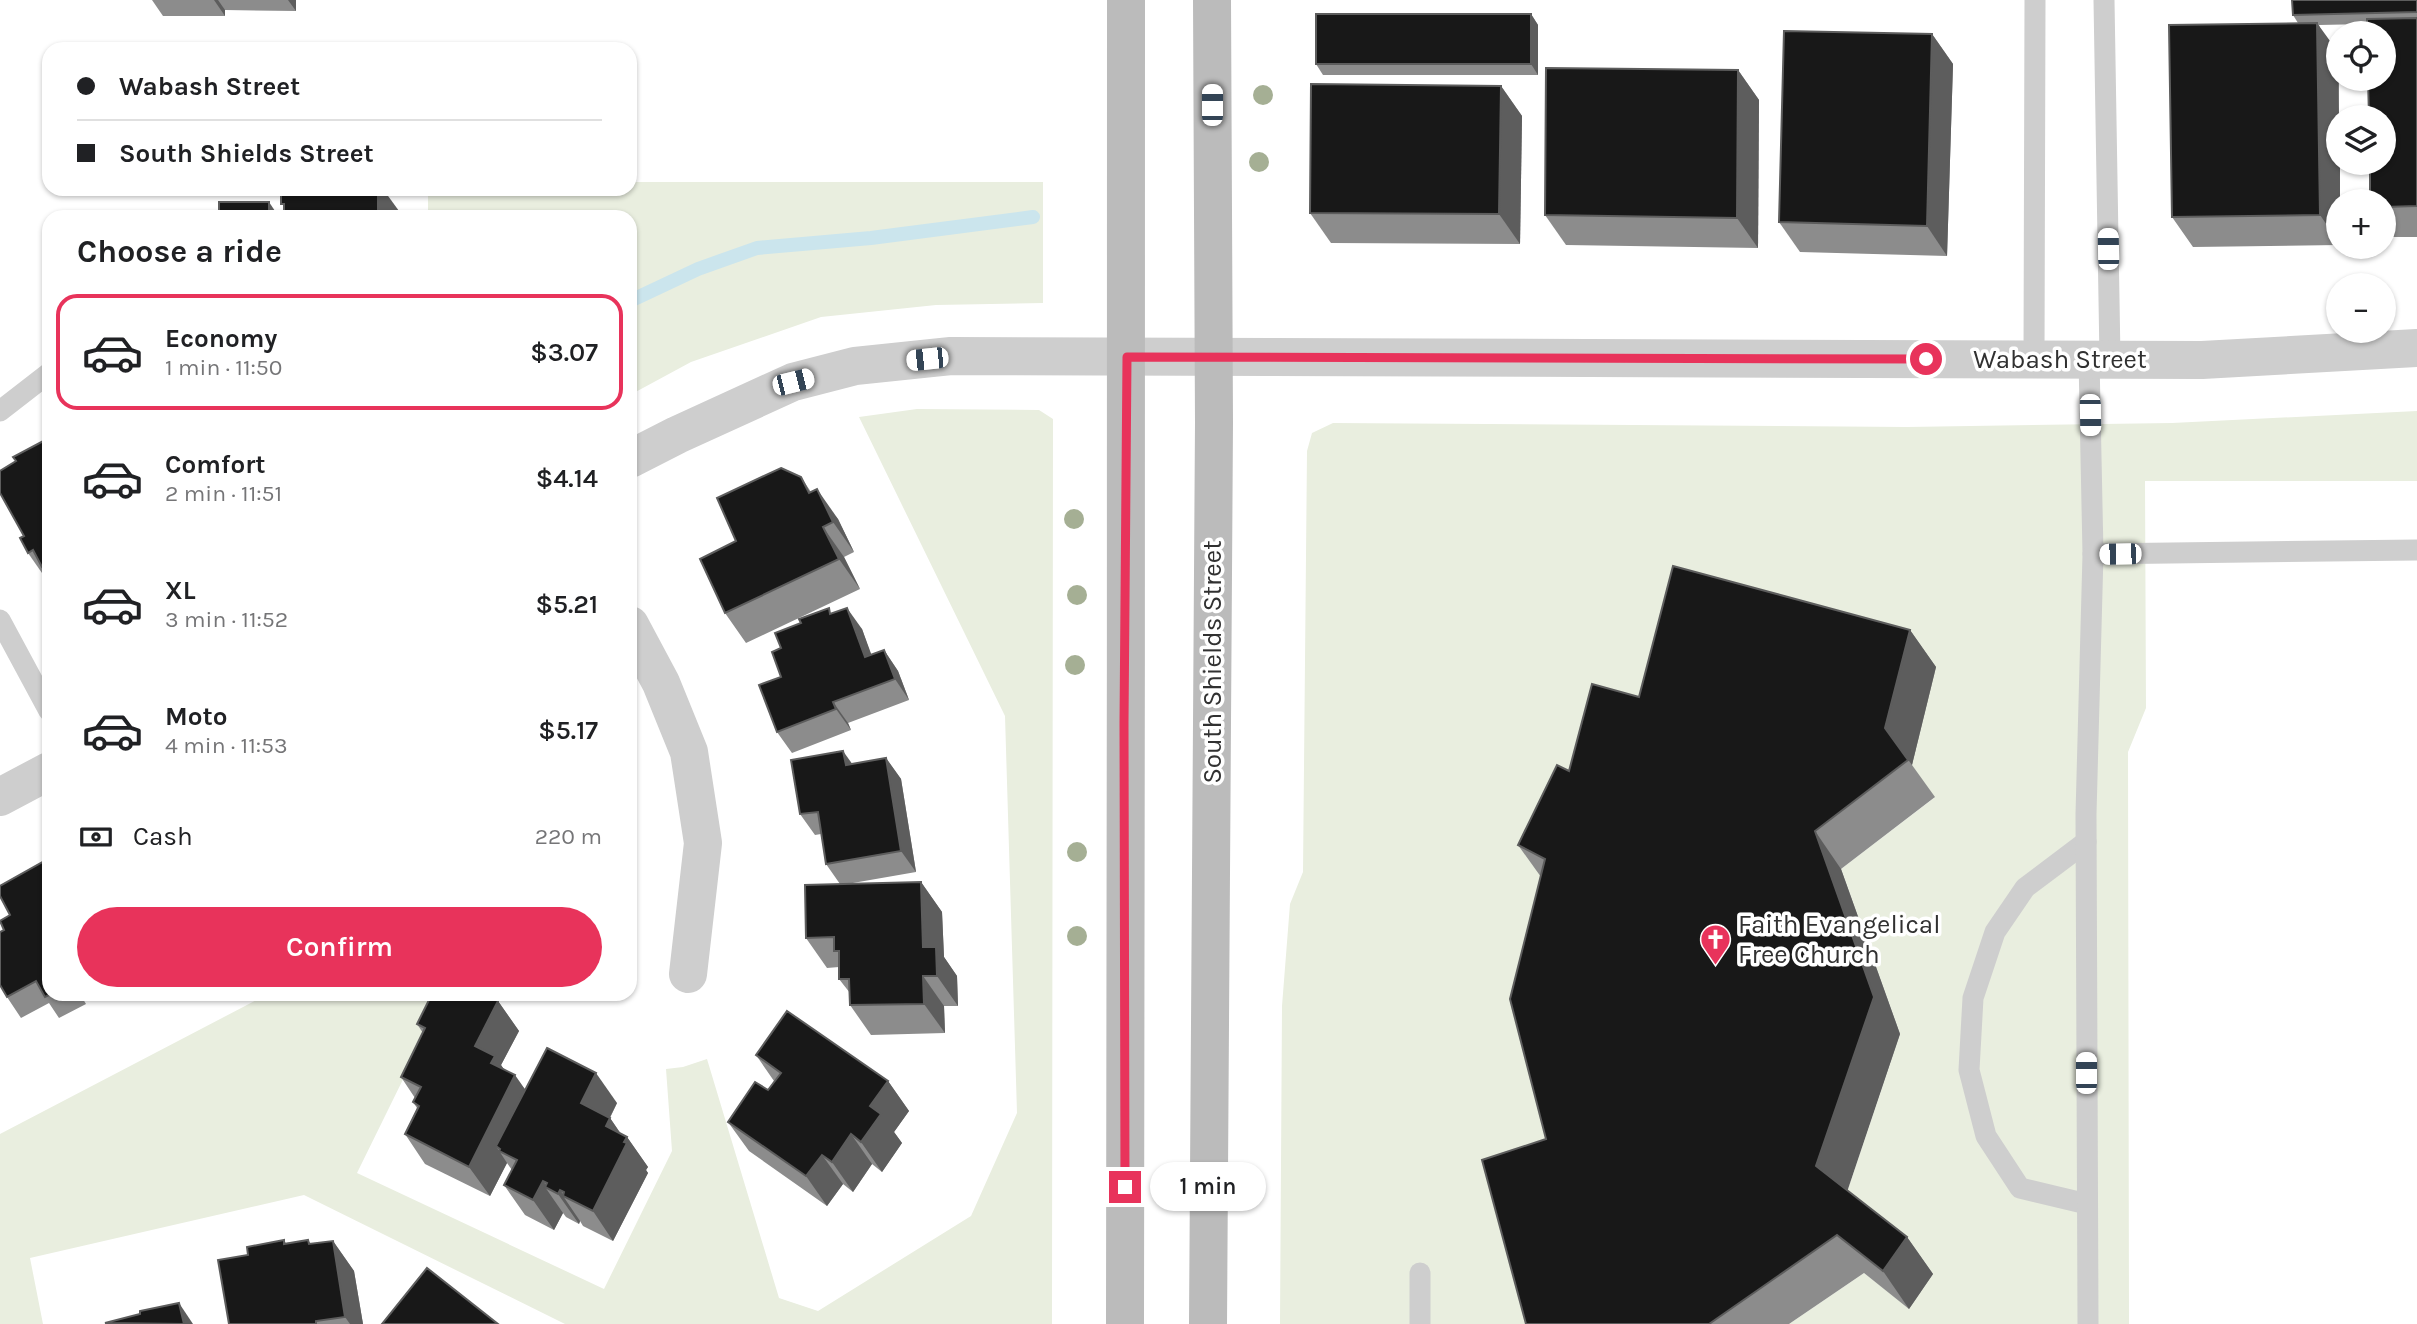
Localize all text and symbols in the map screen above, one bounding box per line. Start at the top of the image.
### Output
map controls [2326,21,2396,343]
button: locate [2326,21,2396,91]
text: Wabash Street [119,71,300,102]
car [1202,84,1223,126]
button: layers [2326,105,2396,175]
text: South Shields Street [119,138,374,169]
button: + [2326,189,2396,259]
car [2098,228,2119,270]
text: Choose a ride [77,233,282,270]
button: − [2326,273,2396,343]
icon: car [81,321,144,384]
text: Economy [165,323,277,354]
text: $3.07 [530,337,598,368]
route start [1910,343,1942,375]
street label: Wabash Street [1973,344,2147,375]
car [906,346,949,372]
text: 1 min · 11:50 [165,354,282,381]
car [771,367,816,397]
car [2080,394,2101,436]
icon: car [81,447,144,510]
text: Comfort [165,449,266,480]
text: $4.14 [536,463,598,494]
text: 2 min · 11:51 [165,480,282,507]
street label: South Shields Street [1197,540,1228,784]
car [2099,543,2142,565]
icon: car [81,573,144,636]
text: XL [165,575,196,606]
text: $5.21 [536,589,598,620]
text: 3 min · 11:52 [165,606,288,633]
icon: car [81,699,144,762]
text: Moto [165,701,227,732]
text: $5.17 [538,715,598,746]
text: 4 min · 11:53 [165,732,288,759]
icon: cash [77,818,115,856]
text: Cash [133,821,193,852]
text: 220 m [535,823,602,850]
button: Confirm [77,907,602,987]
place label: Faith Evangelical Free Church [1738,909,1940,970]
church icon: Faith Evangelical Free Church [1698,922,1732,966]
car [2076,1052,2097,1094]
callout: 1 min [1150,1162,1265,1212]
route end [1109,1171,1141,1203]
text: 1 min [1179,1173,1237,1200]

